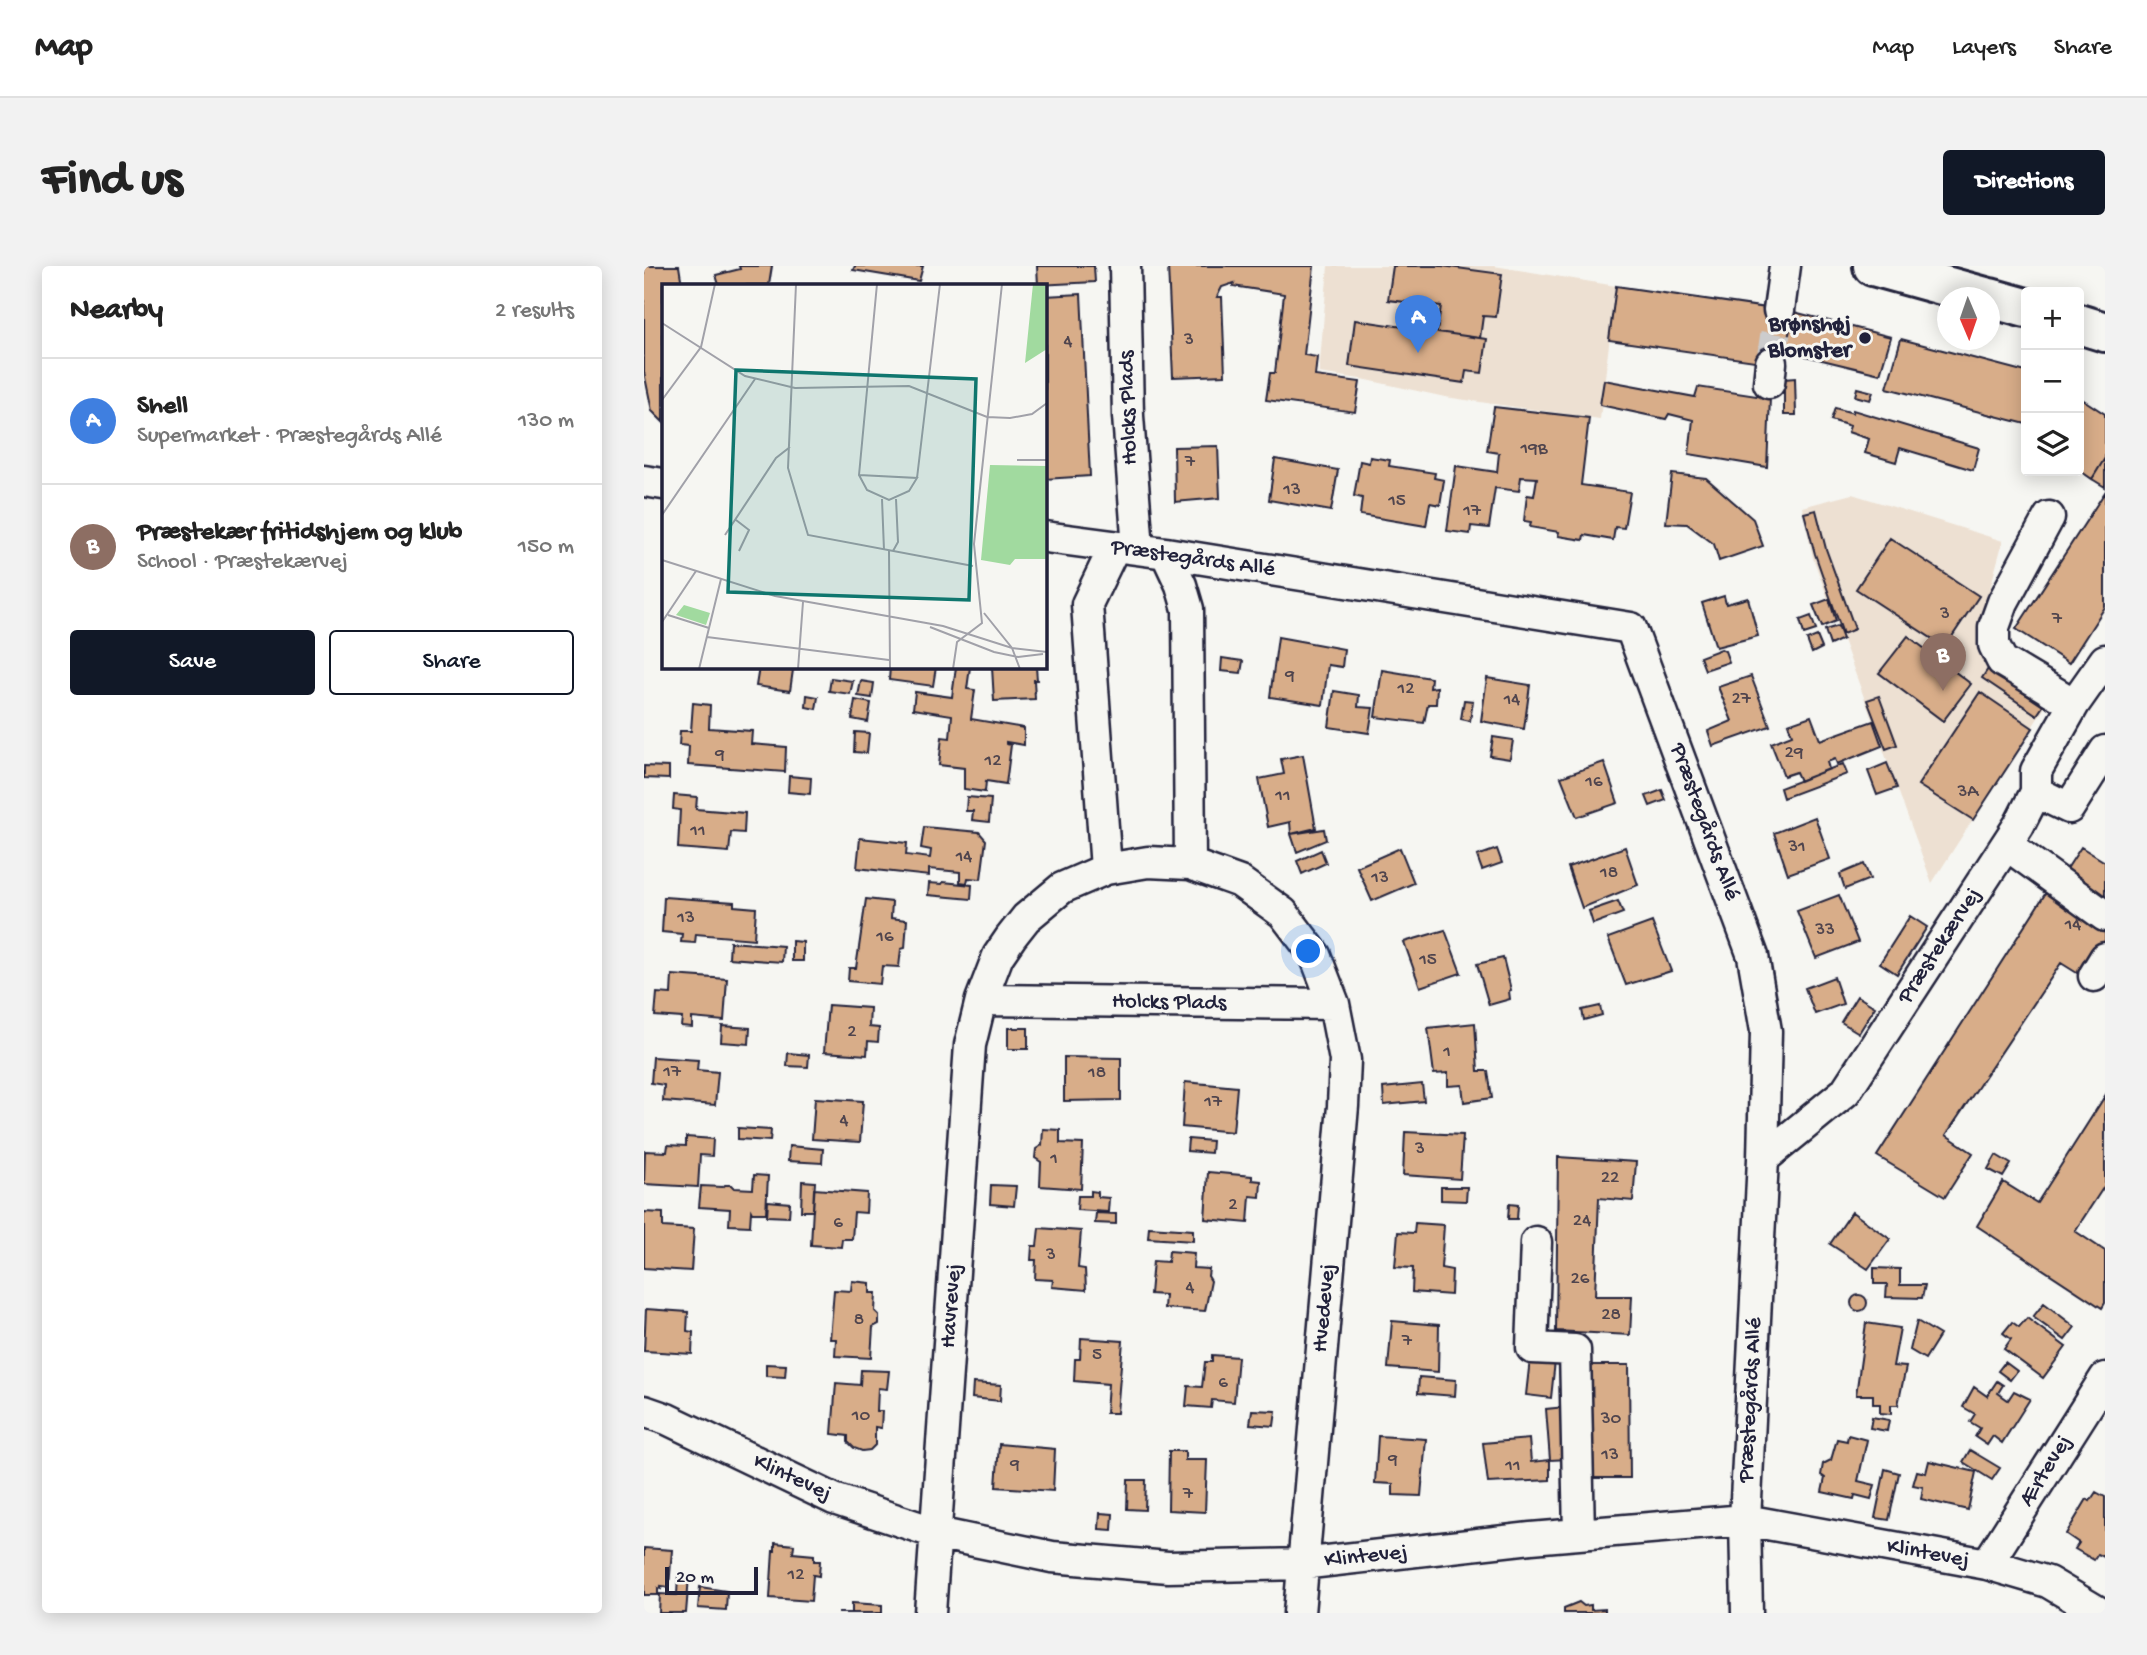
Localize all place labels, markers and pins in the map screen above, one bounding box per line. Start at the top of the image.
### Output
pin: A [1395,295,1441,353]
place label: Brønshøj Blomster [1767,312,1854,365]
marker: Brønshøj Blomster [1857,330,1873,346]
pin: B [1920,633,1966,691]

